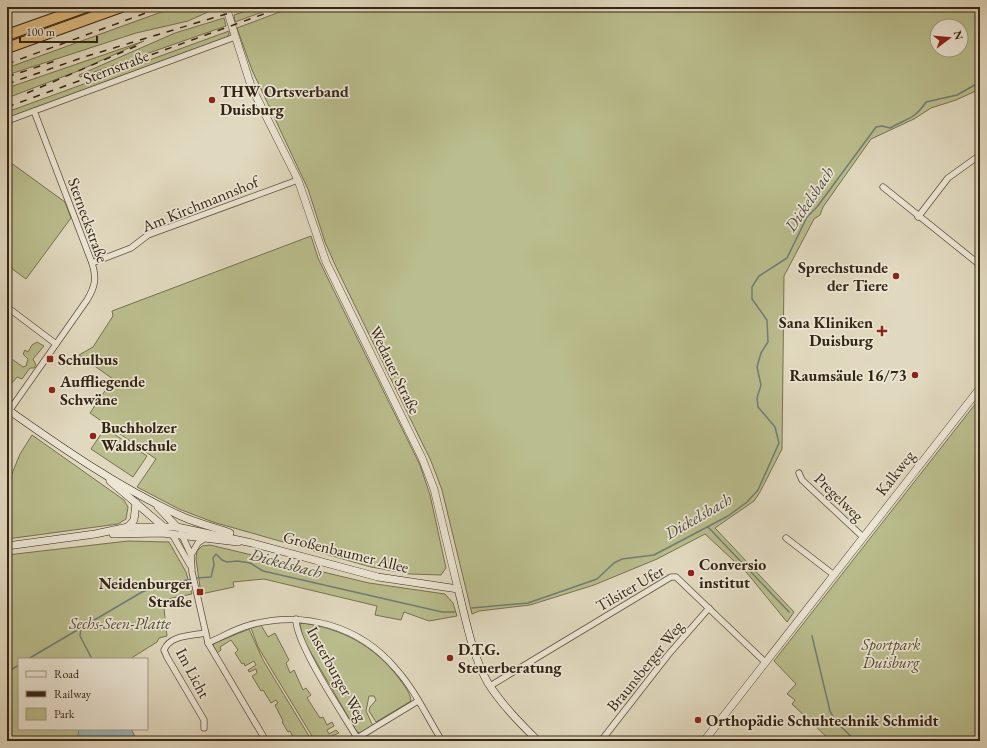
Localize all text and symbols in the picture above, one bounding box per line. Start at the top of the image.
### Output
scale bar [20,18,97,44]
north arrow [929,18,969,58]
text: 100 m [26,24,56,40]
text: N [951,29,967,42]
street label: Sternstraße [80,45,152,89]
place label: THW Ortsverband Duisburg [220,81,349,120]
marker: THW Ortsverband Duisburg [207,95,217,105]
water label: Dickelsbach [779,162,839,237]
street label: Am Kirchmannshof [138,170,263,237]
street label: Sterneckstraße [63,175,113,265]
place label: Sprechstunde der Tiere [798,257,888,296]
marker: Sprechstunde der Tiere [891,271,901,281]
place label: Sana Kliniken Duisburg [779,312,874,351]
street label: Wedauer Straße [365,323,425,417]
marker: Sana Kliniken Duisburg [876,325,888,337]
place label: Schulbus [58,349,118,370]
marker: Schulbus [45,354,55,364]
place label: Raumsäule 16/73 [789,365,907,386]
marker: Raumsäule 16/73 [910,370,920,380]
place label: Auffliegende Schwäne [59,371,145,410]
marker: Auffliegende Schwäne [47,385,57,395]
place label: Buchholzer Waldschule [101,417,177,456]
marker: Buchholzer Waldschule [88,431,98,441]
street label: Kalkweg [871,445,920,500]
street label: Pregelweg [810,468,869,527]
water label: Dickelsbach [660,488,736,545]
street label: Großenbaumer Allee [281,526,411,578]
water label: Dickelsbach [246,543,325,583]
place label: Conversio institut [699,554,766,593]
street label: Tilsiter Ufer [592,560,668,616]
marker: Conversio institut [686,568,696,578]
place label: Neidenburger Straße [99,573,192,612]
marker: Neidenburger Straße [195,587,205,597]
park label: Sechs-Seen-Platte [68,613,171,634]
street label: Braunsberger Weg [602,615,689,716]
street label: Insterburger Weg [302,623,372,726]
park label: Sportpark Duisburg [860,634,921,673]
place label: D.T.G. Steuerberatung [458,639,563,678]
street label: Im Licht [171,644,215,702]
marker: D.T.G. Steuerberatung [445,653,455,663]
legend [18,658,148,730]
text: Road [54,666,80,682]
text: Railway [54,686,92,702]
text: Park [54,706,75,722]
place label: Orthopädie Schuhtechnik Schmidt [706,710,939,731]
marker: Orthopädie Schuhtechnik Schmidt [693,715,703,725]

